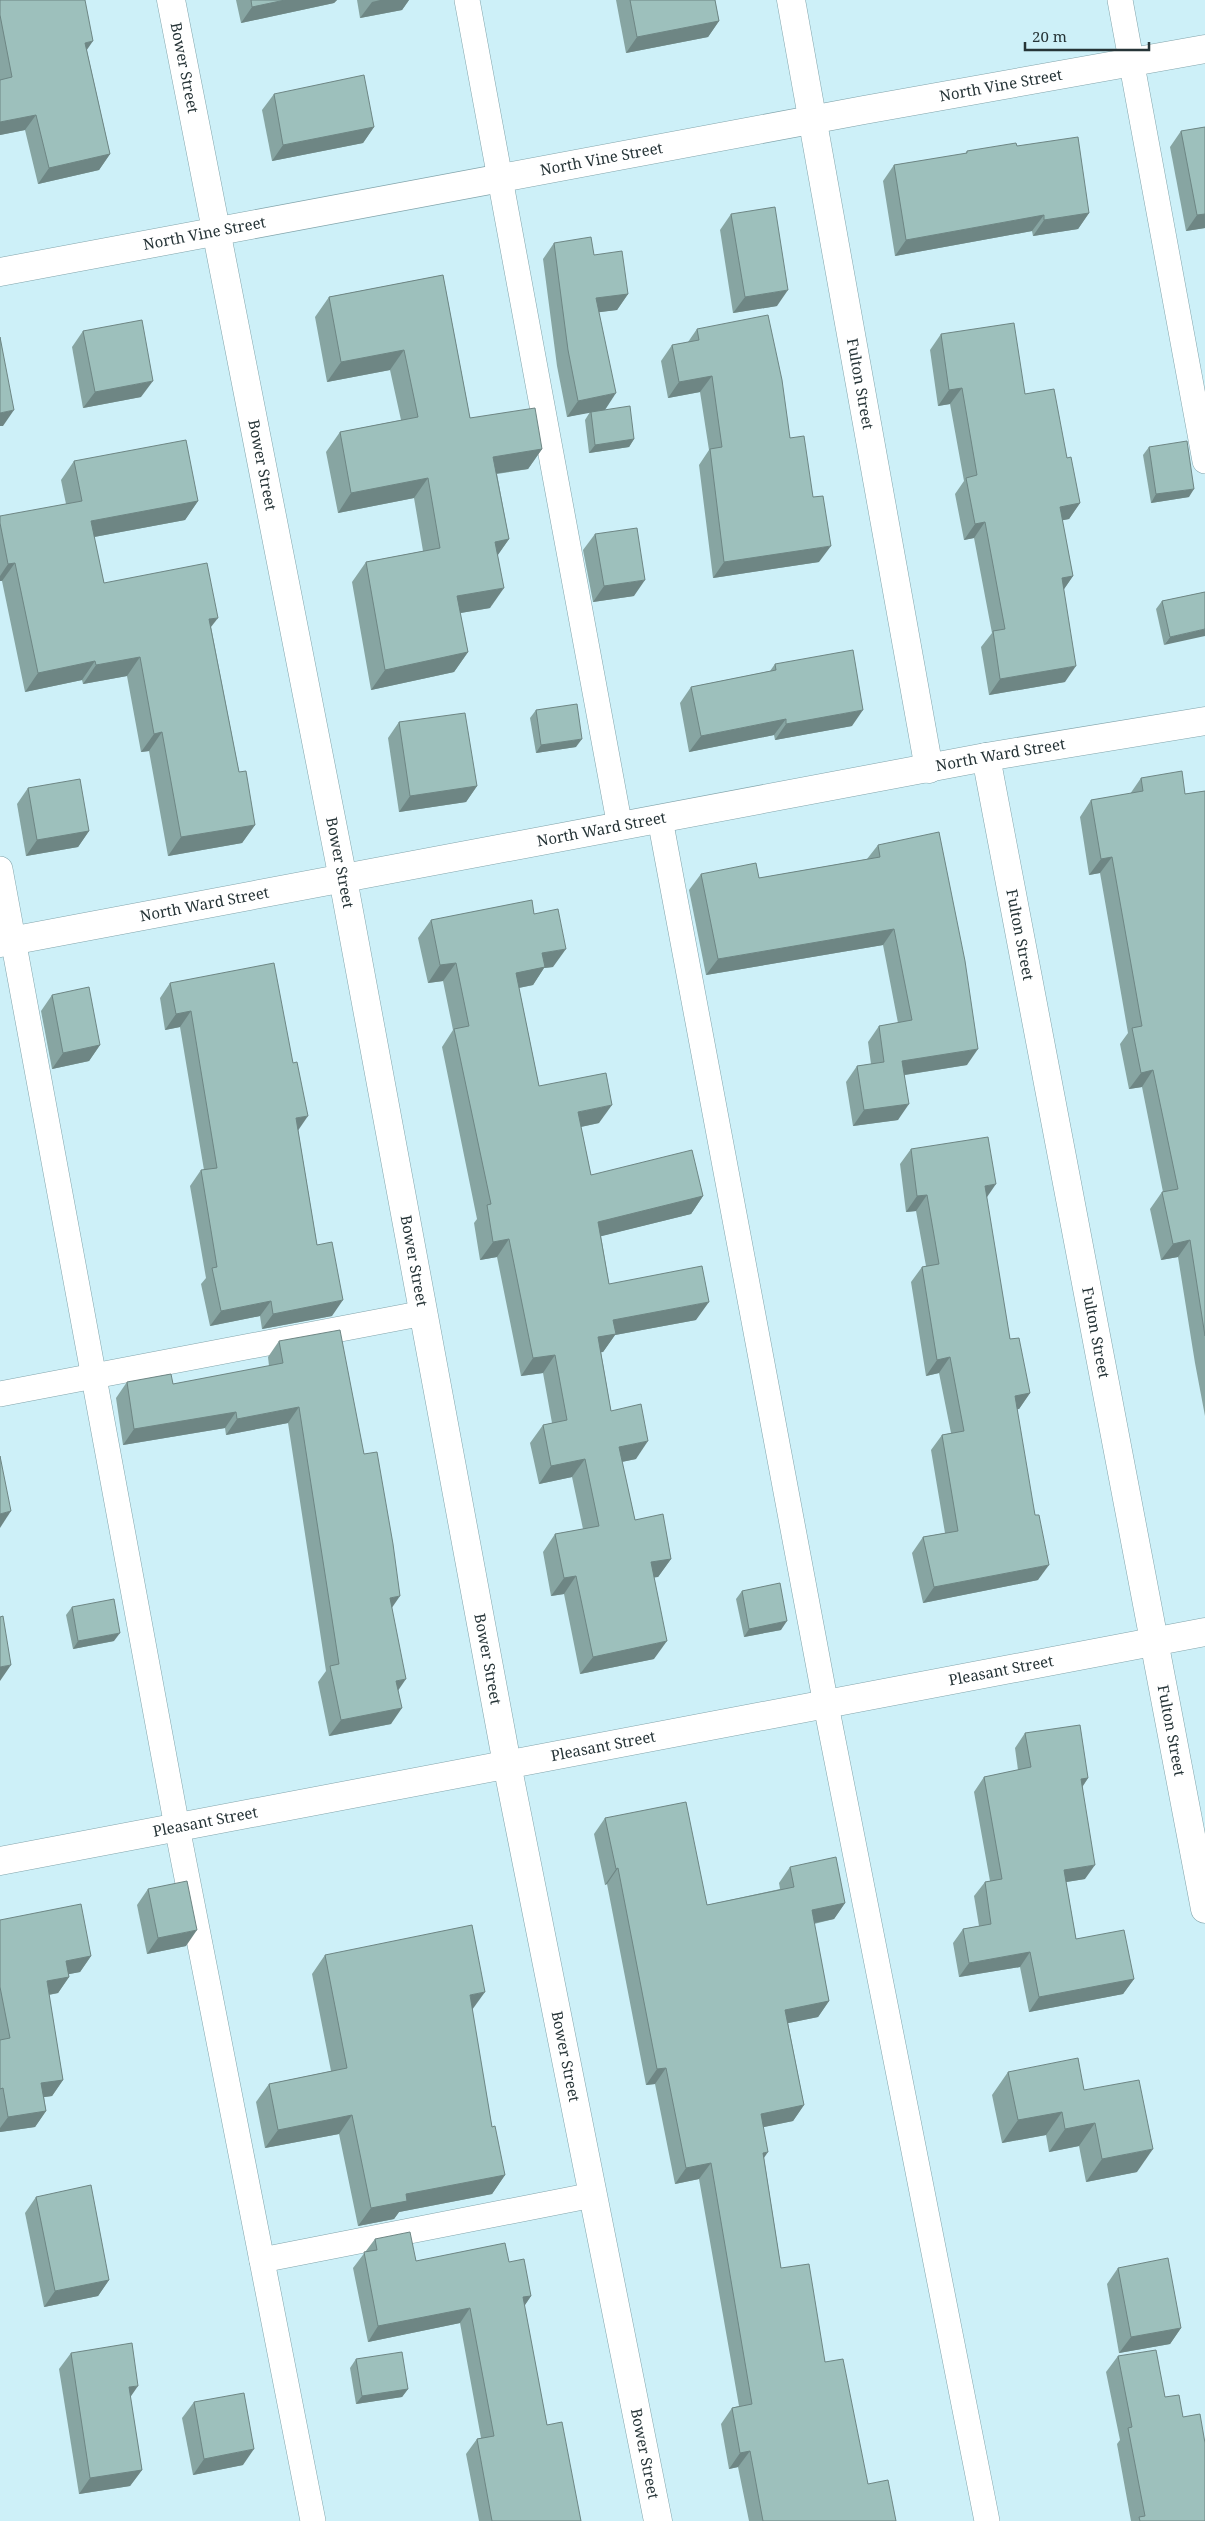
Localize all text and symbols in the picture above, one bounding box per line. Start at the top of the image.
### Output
street label: Bower Street [167,20,204,115]
scale bar [1025,20,1149,52]
text: 20 m [1032,26,1067,46]
street label: North Vine Street [938,64,1064,105]
street label: North Vine Street [538,137,664,180]
street label: North Vine Street [141,211,267,254]
street label: Fulton Street [843,336,879,431]
street label: Bower Street [244,418,282,512]
street label: North Ward Street [934,733,1067,775]
street label: North Ward Street [535,807,667,851]
street label: Bower Street [322,815,359,910]
street label: North Ward Street [138,881,270,925]
street label: Fulton Street [1002,887,1039,982]
street label: Bower Street [396,1213,433,1308]
street label: Fulton Street [1078,1285,1115,1380]
street label: Bower Street [470,1612,507,1706]
street label: Pleasant Street [947,1650,1055,1690]
street label: Fulton Street [1154,1683,1191,1778]
street label: Pleasant Street [549,1726,657,1765]
street label: Pleasant Street [151,1801,259,1841]
street label: Bower Street [547,2009,585,2104]
street label: Bower Street [627,2406,664,2501]

